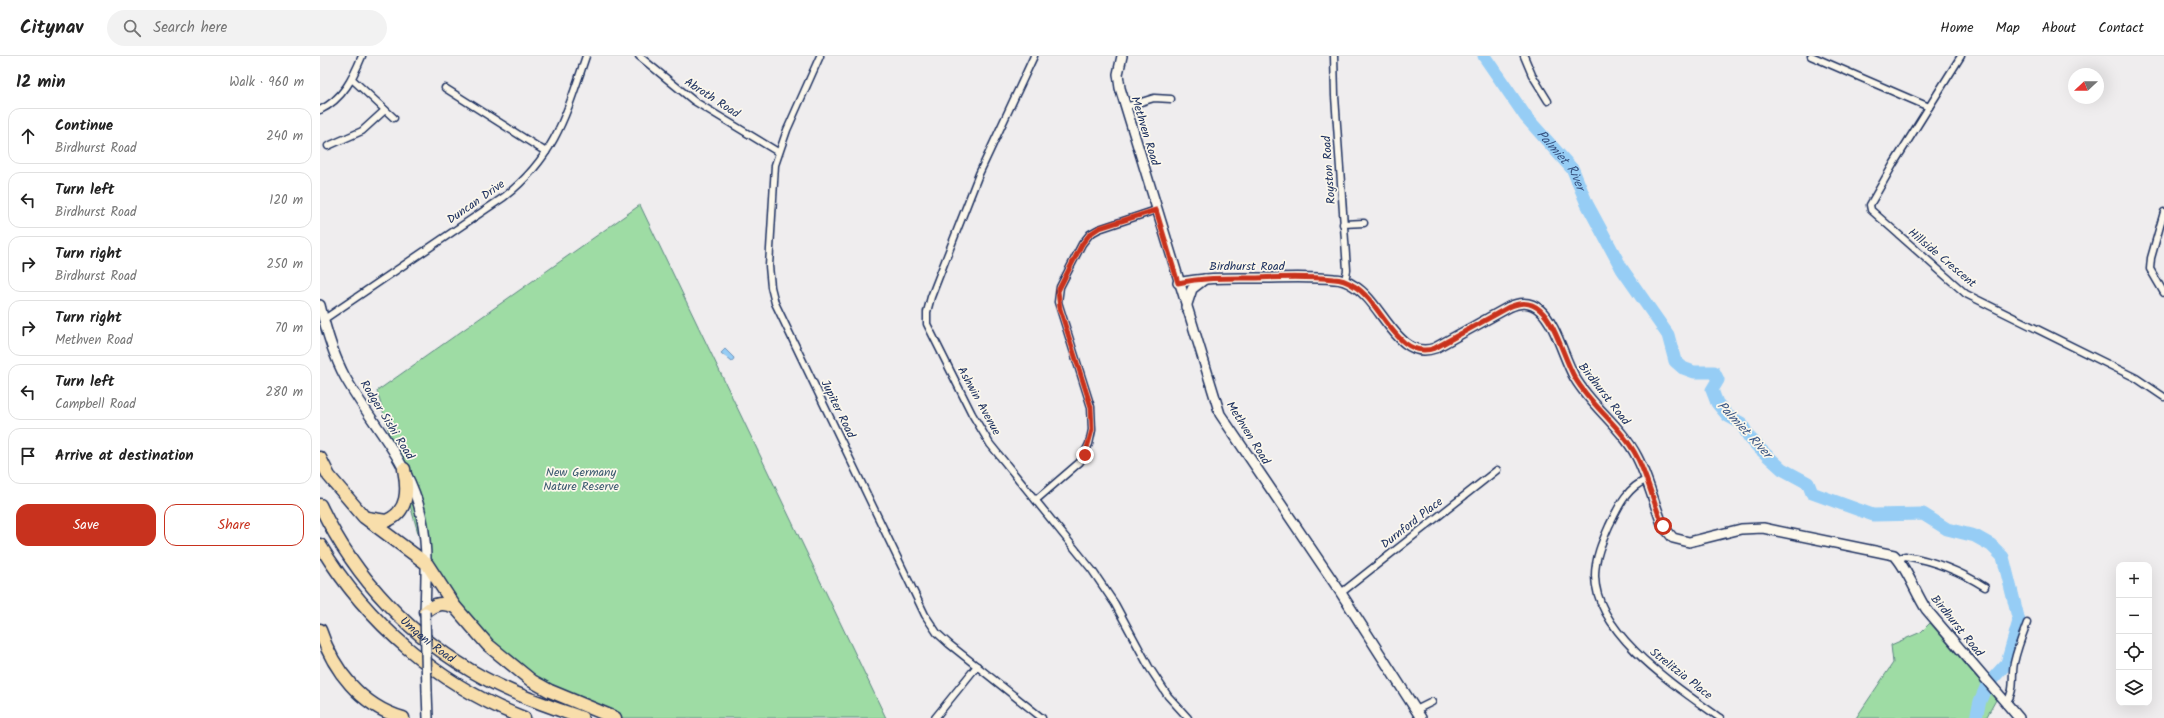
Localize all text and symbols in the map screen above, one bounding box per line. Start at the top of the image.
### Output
search box [107,10,387,46]
text: Citynav [20,13,83,43]
text: Search here [153,16,227,40]
icon: search [121,17,143,39]
text: Home [1940,17,1974,39]
text: Map [1996,17,2020,39]
text: About [2042,17,2076,39]
text: Contact [2098,17,2144,39]
north arrow [2068,68,2104,104]
text: 12 min [16,69,65,96]
text: Walk · 960 m [229,72,304,93]
street label: Abroth Road [680,73,744,124]
street label: Methven Road [1125,94,1165,169]
text: Continue [55,114,113,138]
icon: ahead [17,125,39,147]
water label: Palmiet River [1531,125,1592,196]
text: 240 m [266,126,303,147]
street label: Royston Road [1317,134,1341,205]
text: Birdhurst Road [55,138,137,159]
street label: Duncan Drive [443,175,509,229]
text: Turn left [55,178,115,202]
icon: left [17,189,39,211]
text: 120 m [269,190,303,211]
text: Birdhurst Road [55,202,137,223]
street label: Hillside Crescent [1904,224,1981,293]
text: Turn right [55,242,122,266]
icon: right [17,253,39,275]
text: 250 m [266,254,303,275]
street label: Birdhurst Road [1209,257,1286,276]
text: Birdhurst Road [55,266,137,287]
text: Turn right [55,306,122,330]
icon: right [17,317,39,339]
text: 70 m [275,318,303,339]
text: Methven Road [55,330,133,351]
street label: Birdhurst Road [1573,358,1635,430]
street label: Ashwin Avenue [952,363,1006,439]
text: Turn left [55,370,115,394]
street label: Rodger Sishi Road [355,376,420,464]
street label: Jupiter Road [816,377,861,442]
icon: left [17,381,39,403]
text: 280 m [266,382,303,403]
text: Campbell Road [55,394,136,415]
water label: Palmiet River [1712,396,1778,466]
street label: Methven Road [1221,398,1276,469]
text: Arrive at destination [55,444,194,468]
icon: arrive [17,445,39,467]
route end [1076,446,1094,464]
park label: New Germany Nature Reserve [543,463,619,496]
street label: Durnford Place [1377,492,1448,553]
button: Save [16,504,156,546]
button: Share [164,504,304,546]
route start [1654,517,1672,535]
map controls [2116,562,2152,706]
button: + [2116,562,2152,598]
street label: Birdhurst Road [1926,591,1989,662]
button: − [2116,598,2152,634]
street label: Umgeni Road [396,612,460,668]
button: locate [2116,634,2152,670]
street label: Strelitzia Place [1646,643,1717,705]
button: layers [2116,670,2152,706]

